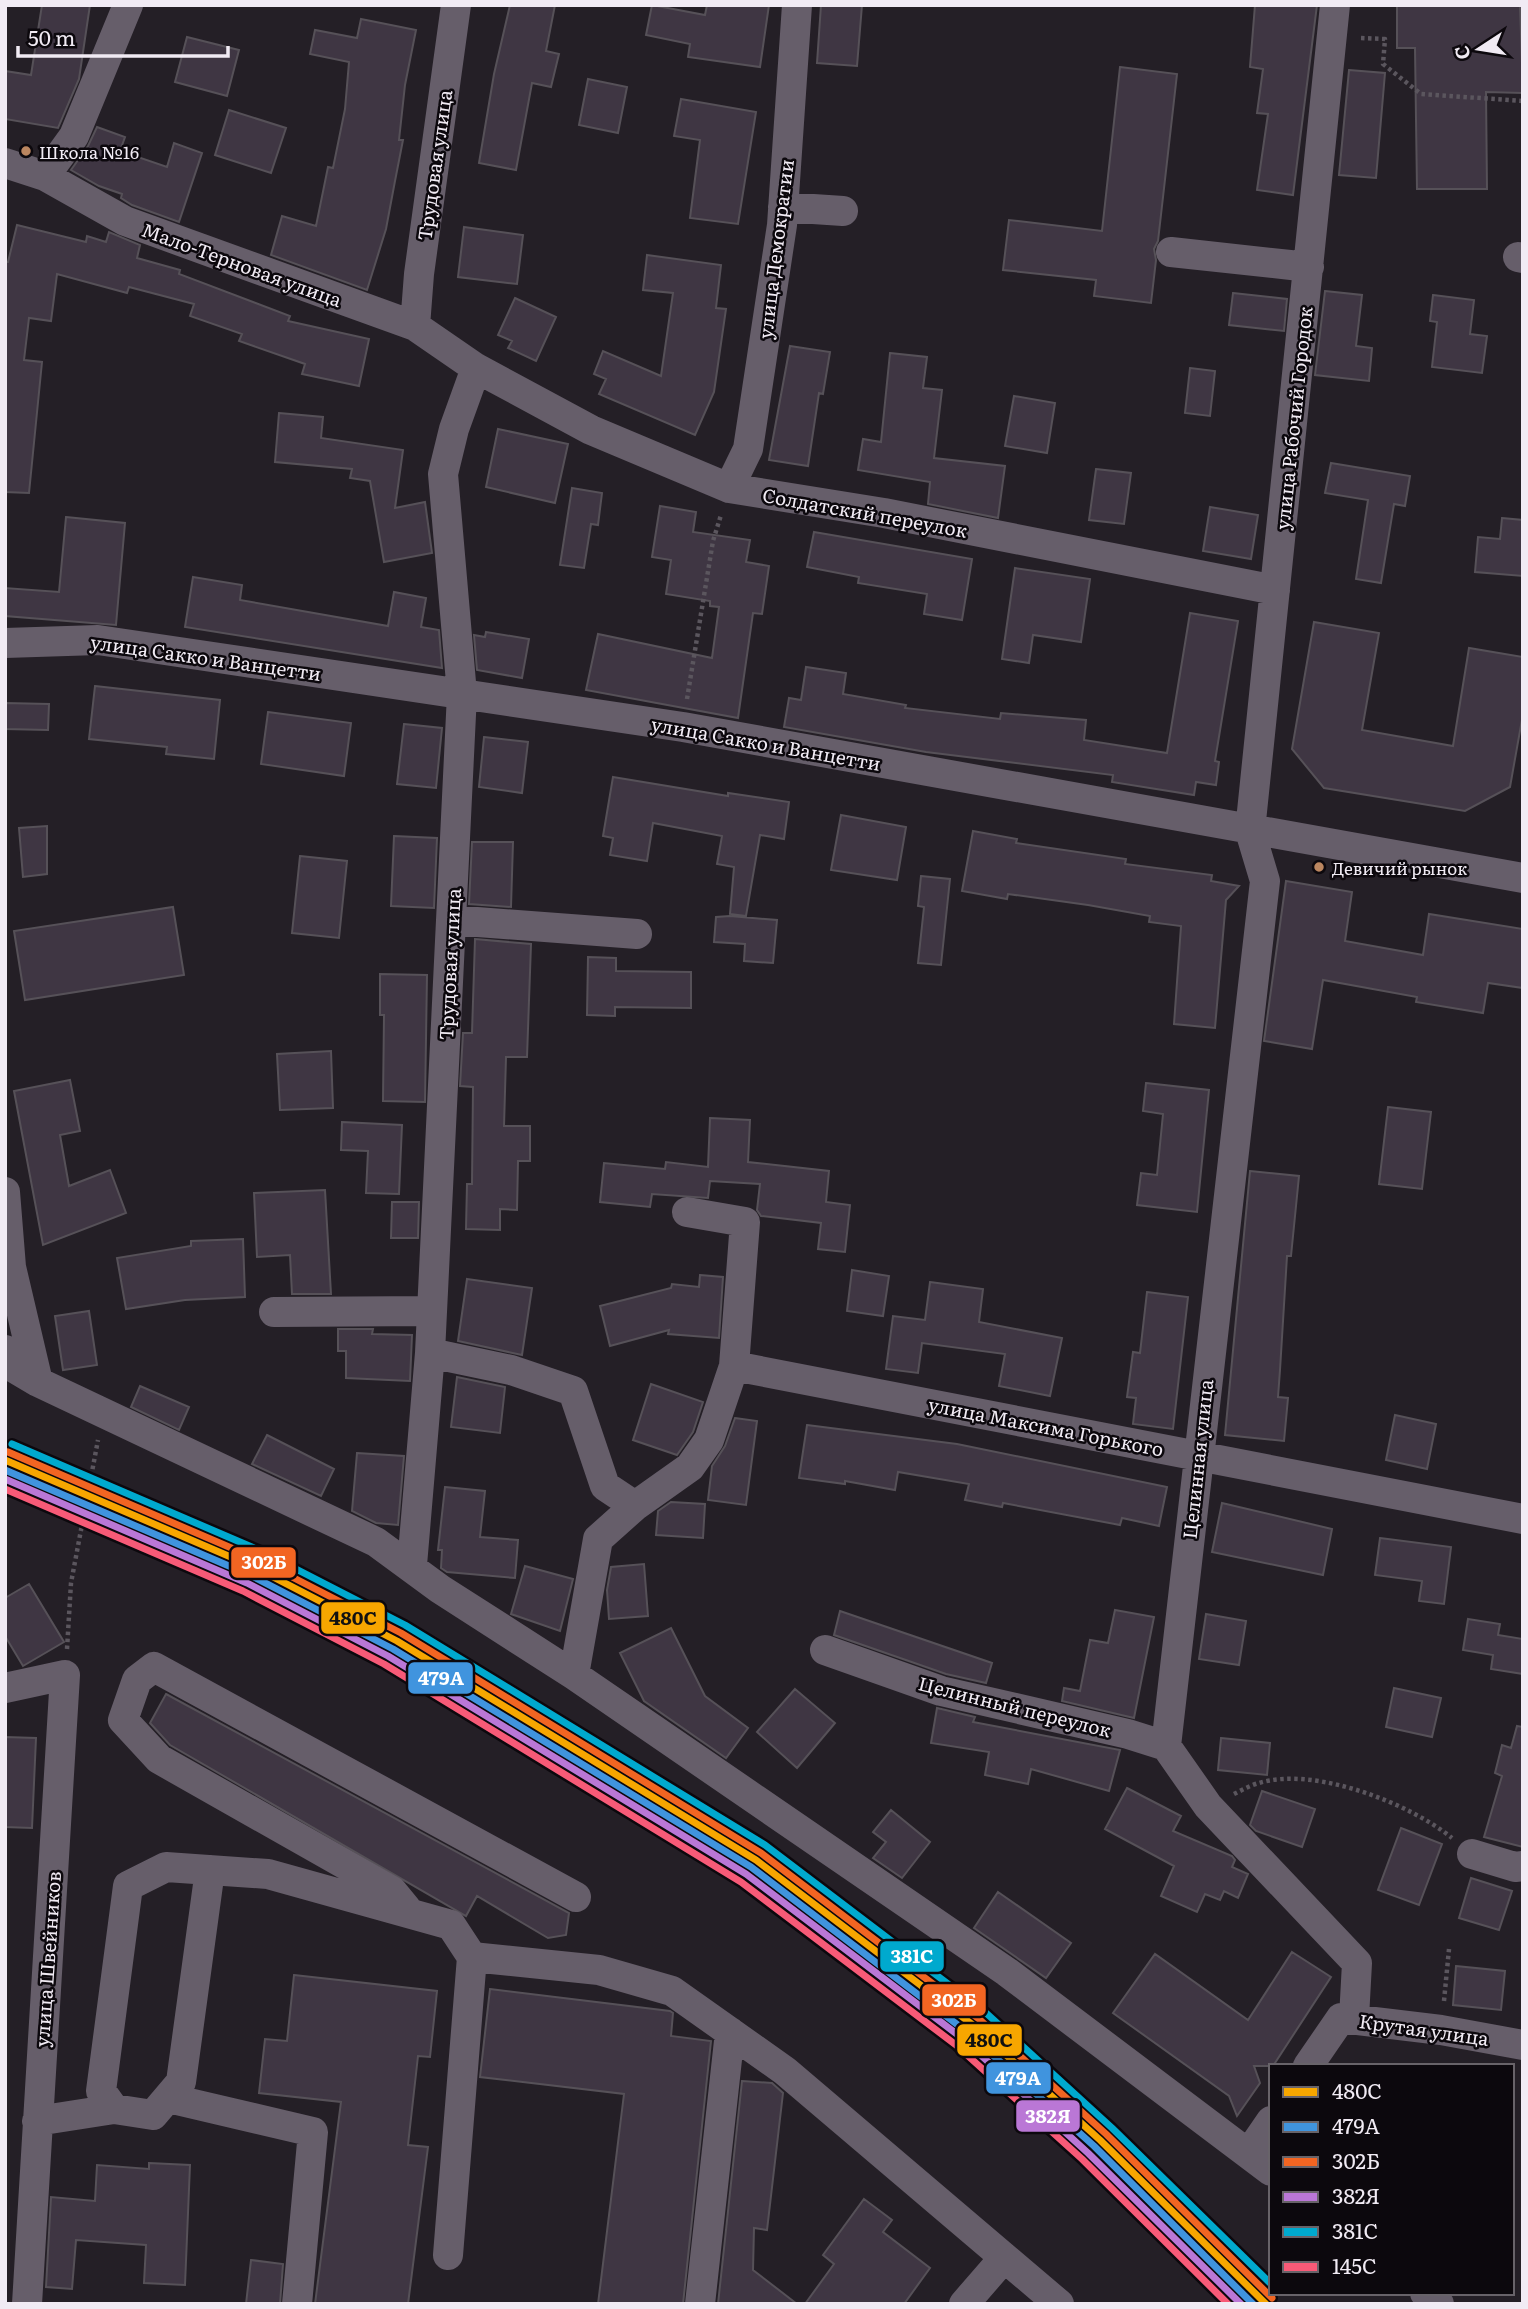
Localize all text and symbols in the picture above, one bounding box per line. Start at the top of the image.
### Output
scale bar [18,14,228,58]
north arrow [1444,14,1514,84]
text: 50 m [28,21,75,52]
text: С [1446,43,1476,62]
street label: Трудовая улица [410,87,459,242]
place label: Школа №16 [39,139,139,164]
marker: Школа №16 [19,144,33,158]
street label: улица Демократии [750,157,800,340]
street label: Мало-Терновая улица [138,215,347,313]
street label: улица Рабочий Городок [1267,304,1319,531]
street label: Солдатский переулок [760,480,970,544]
street label: улица Сакко и Ванцетти [89,627,323,687]
street label: улица Сакко и Ванцетти [649,709,883,777]
place label: Девичий рынок [1332,855,1467,880]
marker: Девичий рынок [1312,860,1326,874]
street label: Трудовая улица [431,887,467,1041]
street label: Целинная улица [1175,1377,1219,1540]
street label: улица Максима Горького [926,1389,1166,1463]
line badge: 302Б [230,1546,297,1579]
text: 302Б [241,1547,287,1575]
line badge: 480С [320,1601,386,1635]
text: 480С [329,1603,377,1631]
line badge: 479А [407,1661,474,1695]
text: 479А [418,1663,465,1691]
street label: Целинный переулок [916,1668,1115,1744]
street label: улица Швейников [27,1870,67,2048]
line badge: 381С [879,1940,945,1973]
text: 381С [890,1941,934,1969]
line badge: 302Б [921,1983,987,2017]
text: 302Б [931,1985,977,2013]
street label: Крутая улица [1357,2006,1491,2052]
line badge: 480С [956,2023,1023,2057]
text: 480С [965,2025,1013,2053]
line badge: 479А [985,2061,1052,2095]
text: 479А [995,2063,1042,2091]
legend [1269,2064,1514,2295]
text: 480С [1332,2074,1382,2105]
line badge: 382Я [1015,2099,1081,2133]
text: 382Я [1025,2101,1071,2129]
text: 479А [1332,2109,1380,2140]
text: 302Б [1332,2144,1380,2175]
text: 382Я [1332,2179,1380,2210]
text: 381С [1332,2214,1378,2245]
text: 145С [1332,2249,1377,2280]

